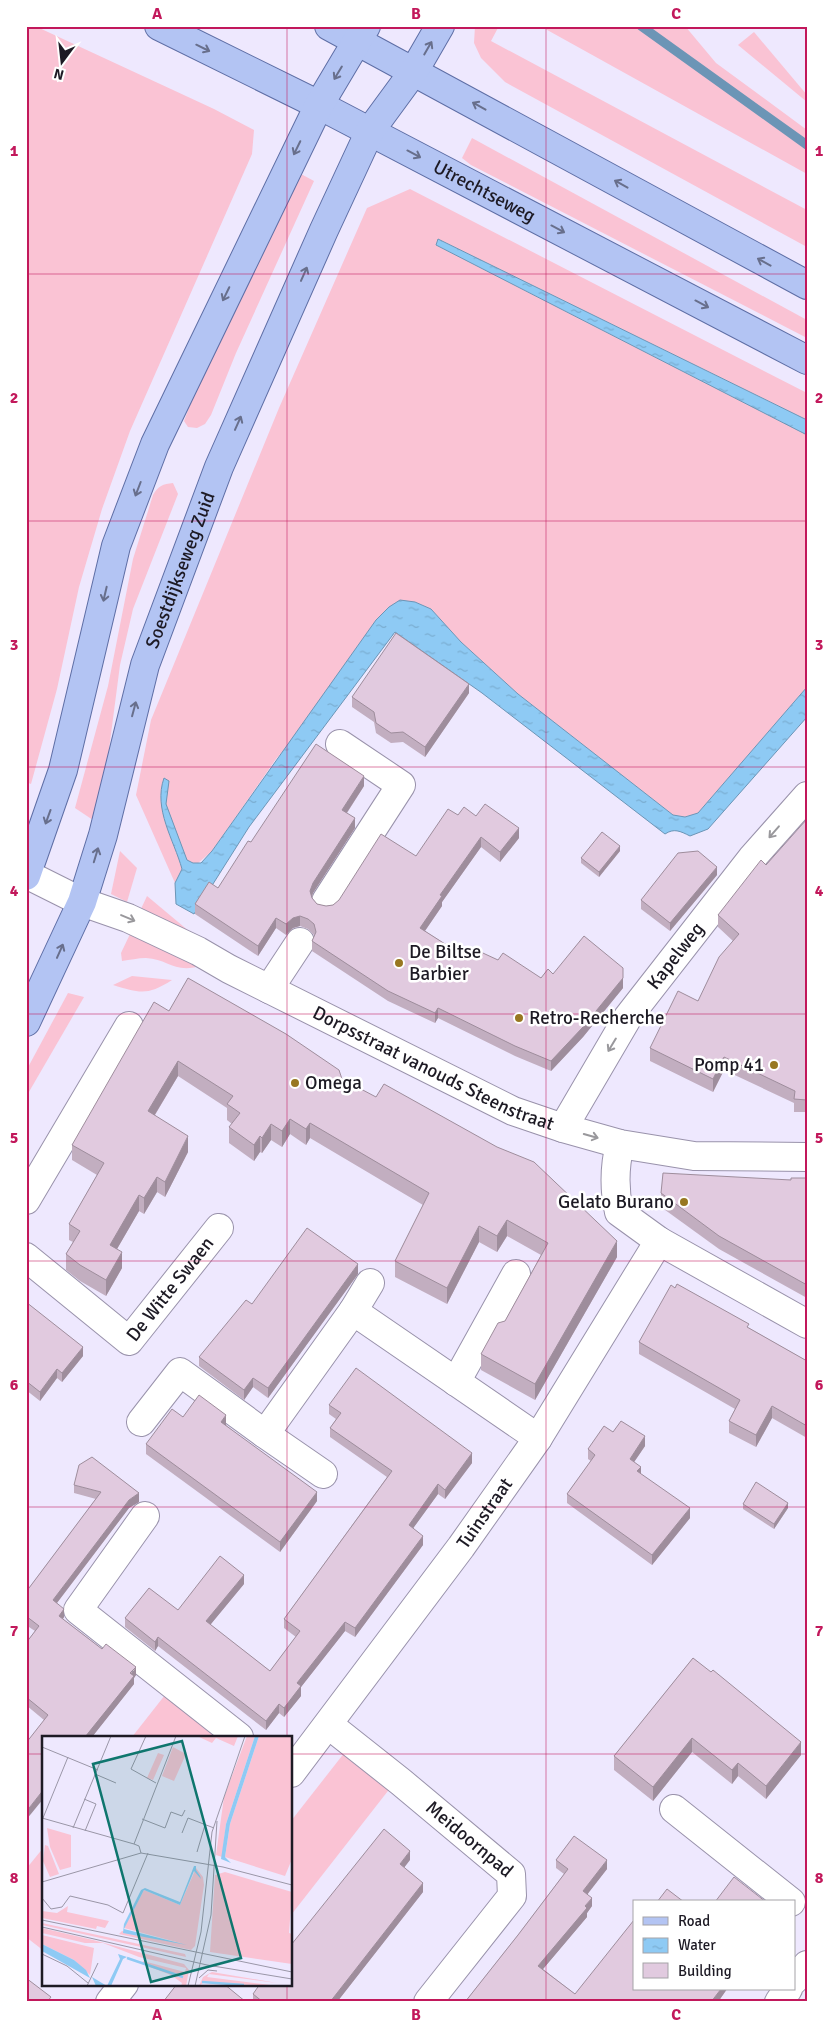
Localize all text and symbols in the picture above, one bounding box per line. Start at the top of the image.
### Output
text: A [152,4,163,24]
text: B [411,4,421,24]
text: C [671,4,681,24]
north arrow [38,38,88,88]
one-way arrow [423,41,433,55]
one-way arrow [195,43,210,53]
text: N [52,65,66,84]
one-way arrow [333,65,343,79]
one-way arrow [471,101,486,111]
one-way arrow [292,140,302,155]
text: 1 [10,141,19,161]
text: 1 [815,141,824,161]
one-way arrow [406,149,421,159]
street label: Utrechtseweg [429,155,540,228]
one-way arrow [614,179,629,189]
one-way arrow [550,224,565,234]
one-way arrow [757,256,772,266]
one-way arrow [299,267,309,282]
one-way arrow [221,286,230,301]
one-way arrow [694,300,709,309]
text: 2 [10,388,18,408]
text: 2 [815,388,823,408]
one-way arrow [234,416,244,431]
one-way arrow [132,481,142,496]
street label: Soestdijkseweg Zuid [140,488,221,652]
one-way arrow [100,585,109,601]
text: 3 [10,635,18,655]
text: 3 [815,635,823,655]
one-way arrow [129,702,139,718]
one-way arrow [43,808,52,824]
one-way arrow [769,826,780,839]
one-way arrow [92,848,102,864]
text: 4 [10,881,19,901]
text: 4 [815,881,824,901]
one-way arrow [120,914,135,924]
street label: Kapelweg [642,917,709,995]
place label: De Biltse Barbier [409,940,481,986]
one-way arrow [55,944,65,959]
marker: De Biltse Barbier [393,957,405,969]
street label: Dorpsstraat vanouds Steenstraat [309,1001,557,1136]
place label: Retro-Recherche [529,1006,664,1030]
marker: Retro-Recherche [513,1012,525,1024]
one-way arrow [607,1037,617,1051]
place label: Pomp 41 [694,1053,764,1077]
marker: Pomp 41 [768,1059,780,1071]
place label: Omega [305,1071,362,1095]
marker: Omega [289,1077,301,1089]
text: 5 [10,1128,18,1148]
text: 5 [815,1128,823,1148]
one-way arrow [583,1132,599,1142]
place label: Gelato Burano [558,1190,674,1214]
marker: Gelato Burano [678,1196,690,1208]
street label: De Witte Swaen [121,1232,219,1347]
text: 6 [10,1375,19,1395]
text: 6 [815,1375,824,1395]
street label: Tuinstraat [452,1473,518,1553]
text: 7 [10,1621,19,1641]
text: 7 [815,1621,824,1641]
inset map [42,1736,292,1986]
street label: Meidoornpad [421,1796,518,1883]
text: 8 [10,1868,19,1888]
text: 8 [815,1868,824,1888]
legend [633,1900,796,1990]
text: Road [678,1912,710,1930]
text: Water [678,1936,716,1954]
text: Building [678,1962,732,1980]
text: A [152,2005,163,2025]
text: B [411,2005,421,2025]
text: C [671,2005,681,2025]

